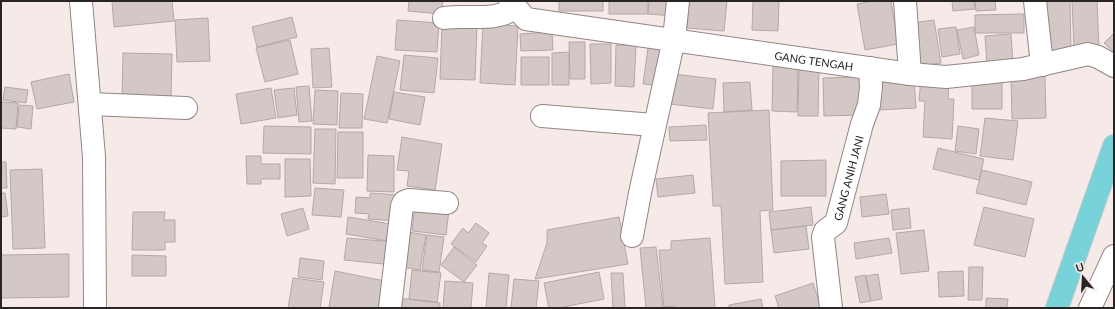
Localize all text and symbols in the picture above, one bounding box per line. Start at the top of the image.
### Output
street label: GANG TENGAH [774,48,854,72]
street label: GANG ANIH JANI [830,134,865,222]
north arrow [1063,257,1103,297]
text: U [1074,260,1086,274]

